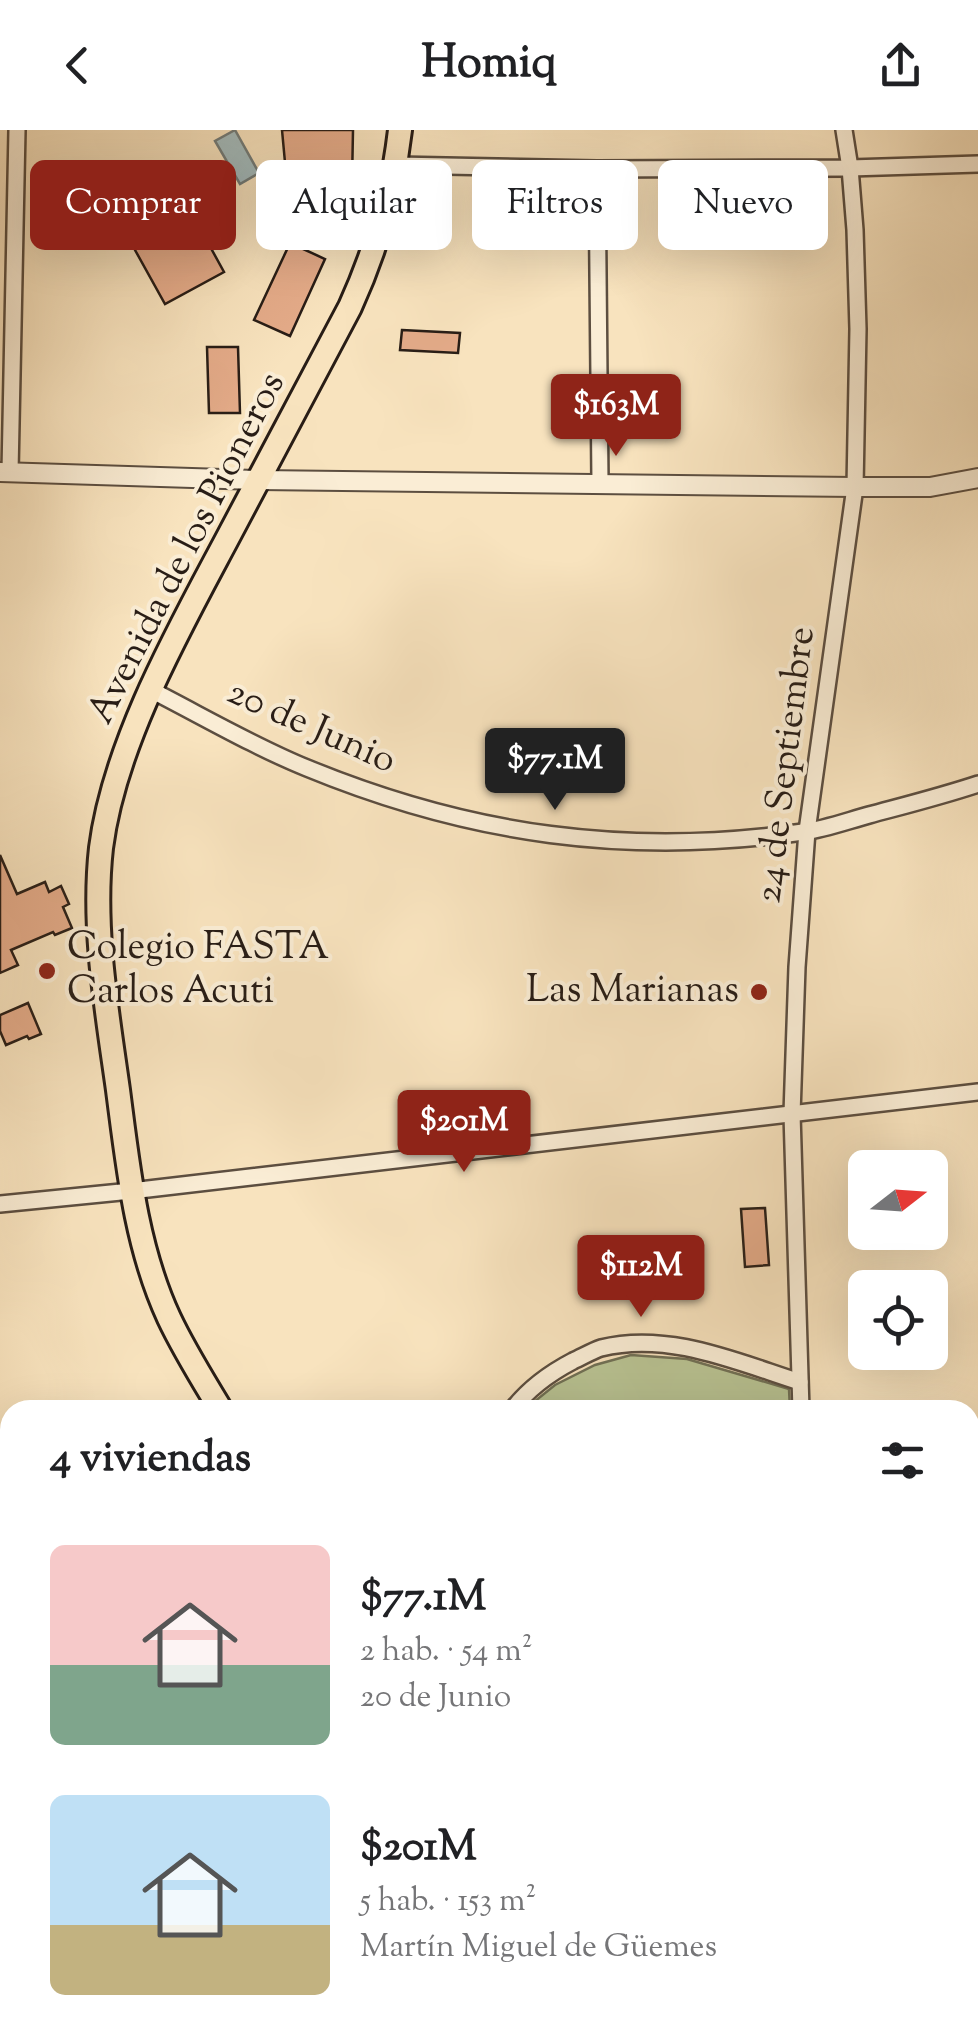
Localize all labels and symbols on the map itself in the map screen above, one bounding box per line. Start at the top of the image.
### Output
street label: Avenida de los Pioneros [76,364,300,734]
pin: $163M [546,374,686,459]
street label: 24 de Septiembre [743,624,831,906]
street label: 20 de Junio [218,667,404,789]
pin: $77.1M [474,728,636,813]
place label: Colegio FASTA Carlos Acuti [67,922,329,1020]
marker: Colegio FASTA Carlos Acuti [36,960,58,982]
place label: Las Marianas [526,965,739,1019]
marker: Las Marianas [748,981,770,1003]
pin: $201M [394,1090,534,1175]
north arrow [848,1150,948,1250]
pin: $112M [571,1235,711,1320]

